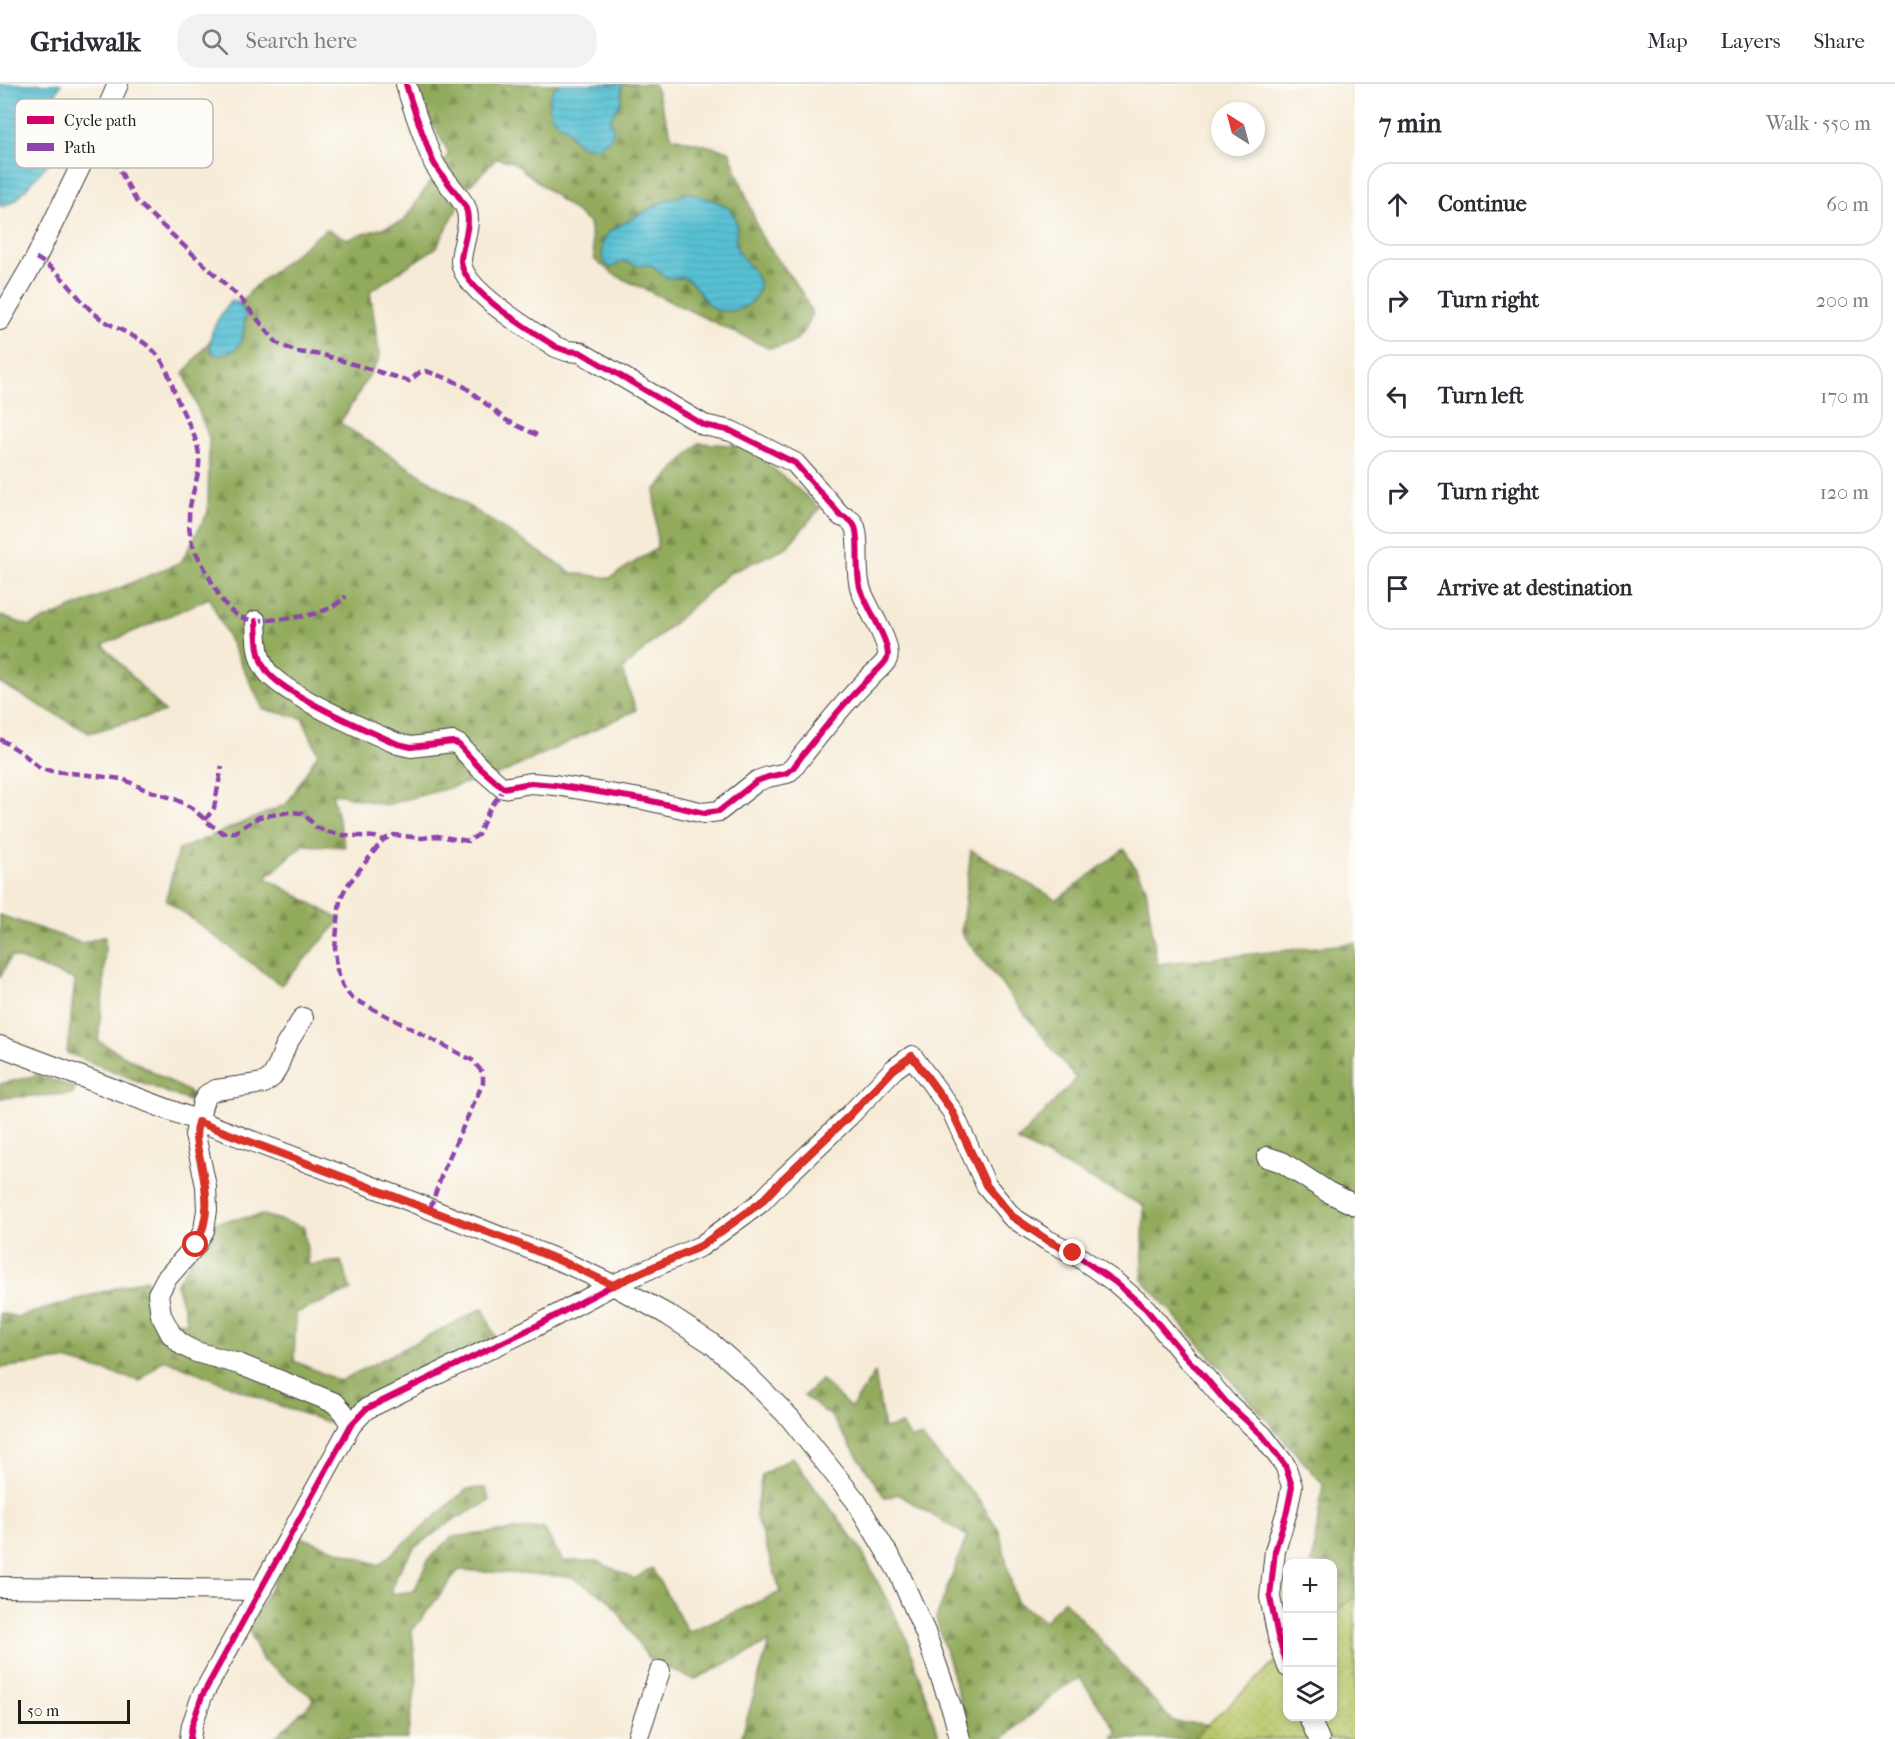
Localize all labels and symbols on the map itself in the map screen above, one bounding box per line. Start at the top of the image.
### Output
legend [15,99,213,168]
north arrow [1211,102,1265,156]
text: Cycle path [64,111,136,130]
text: Path [64,138,96,157]
route start [182,1231,208,1257]
route end [1059,1239,1085,1265]
scale bar [18,1697,130,1724]

